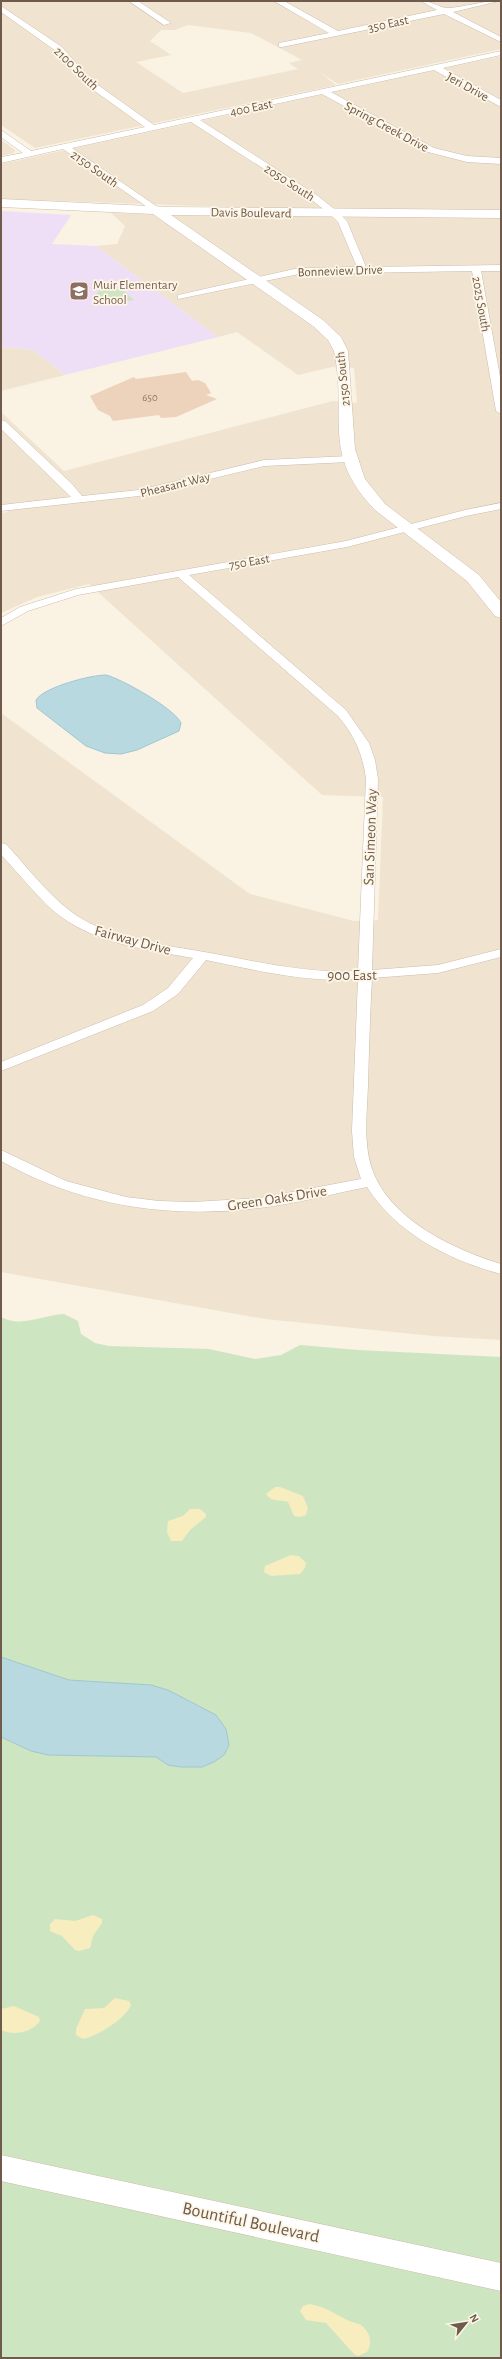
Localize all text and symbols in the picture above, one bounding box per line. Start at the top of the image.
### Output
street label: 350 East [367,14,410,35]
street label: 2100 South [51,45,101,93]
street label: Jeri Drive [444,70,491,104]
street label: 400 East [229,98,274,119]
street label: Spring Creek Drive [342,100,430,155]
street label: 2150 South [68,148,120,190]
street label: 2050 South [262,162,317,204]
street label: Davis Boulevard [210,206,292,221]
street label: Bonneview Drive [297,264,383,279]
street label: 2025 South [469,276,492,333]
place label: Muir Elementary School [93,279,178,307]
school or university icon: Muir Elementary School [68,280,90,302]
street label: 2150 South [334,351,353,407]
house number: 650 [142,392,158,403]
street label: Pheasant Way [139,470,212,500]
street label: 750 East [228,553,271,572]
street label: San Simeon Way [361,788,380,886]
street label: Fairway Drive [93,923,173,958]
street label: 900 East [327,968,377,983]
street label: Green Oaks Drive [226,1183,328,1214]
street label: Bountiful Boulevard [181,2200,321,2246]
north arrow [446,2303,486,2343]
text: N [468,2312,481,2324]

